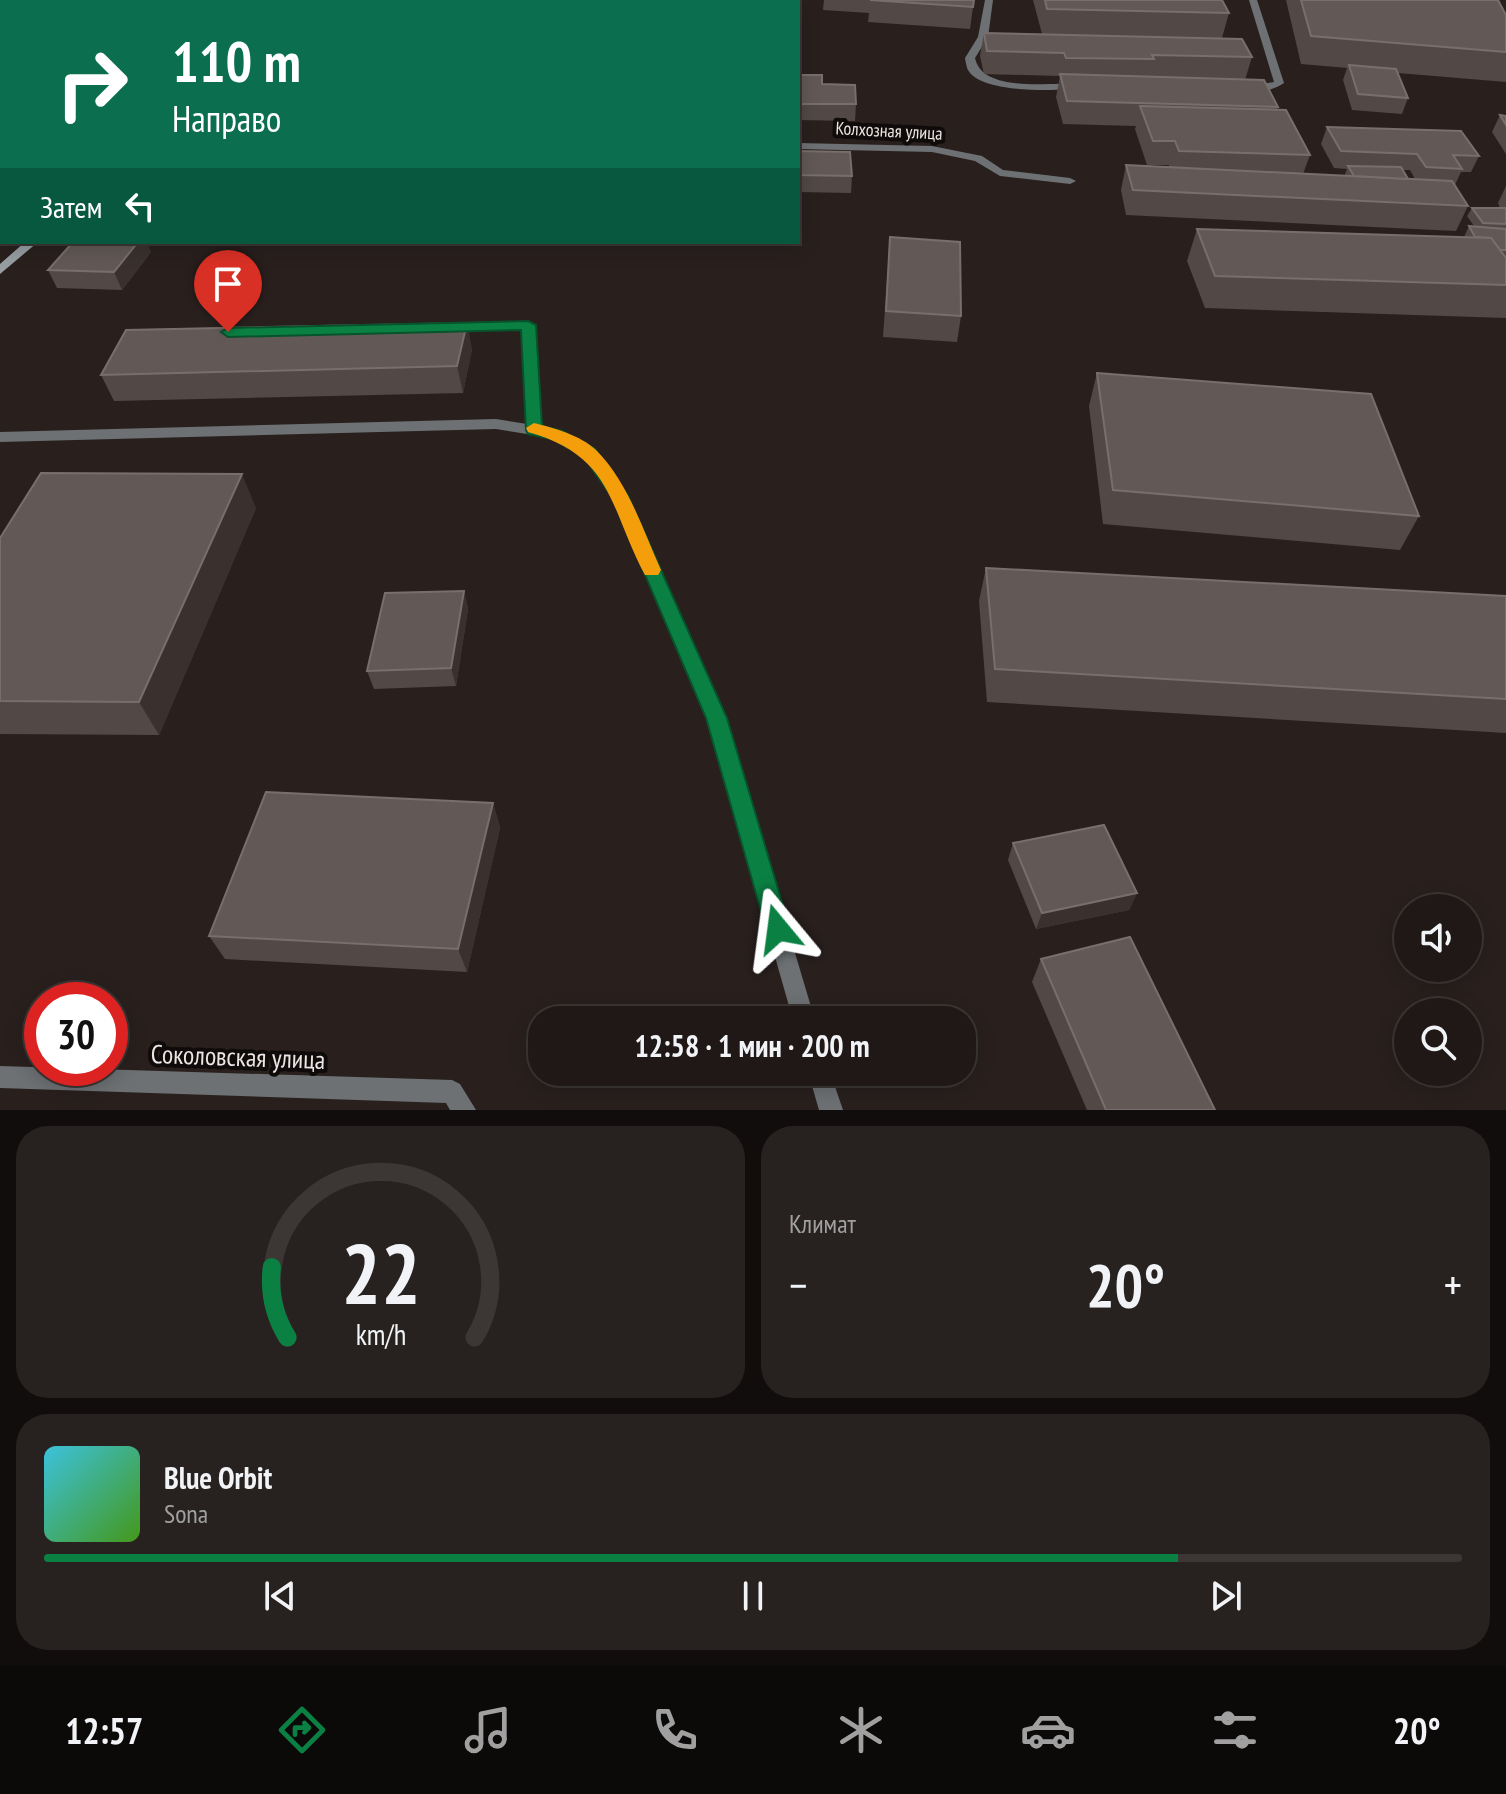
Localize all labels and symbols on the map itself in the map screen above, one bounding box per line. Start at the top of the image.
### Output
street label: Колхозная улица [835,116,943,145]
pin [194,250,262,332]
position arrow [736,887,820,971]
speed limit sign: 30 [24,982,128,1086]
street label: Соколовская улица [150,1037,326,1076]

